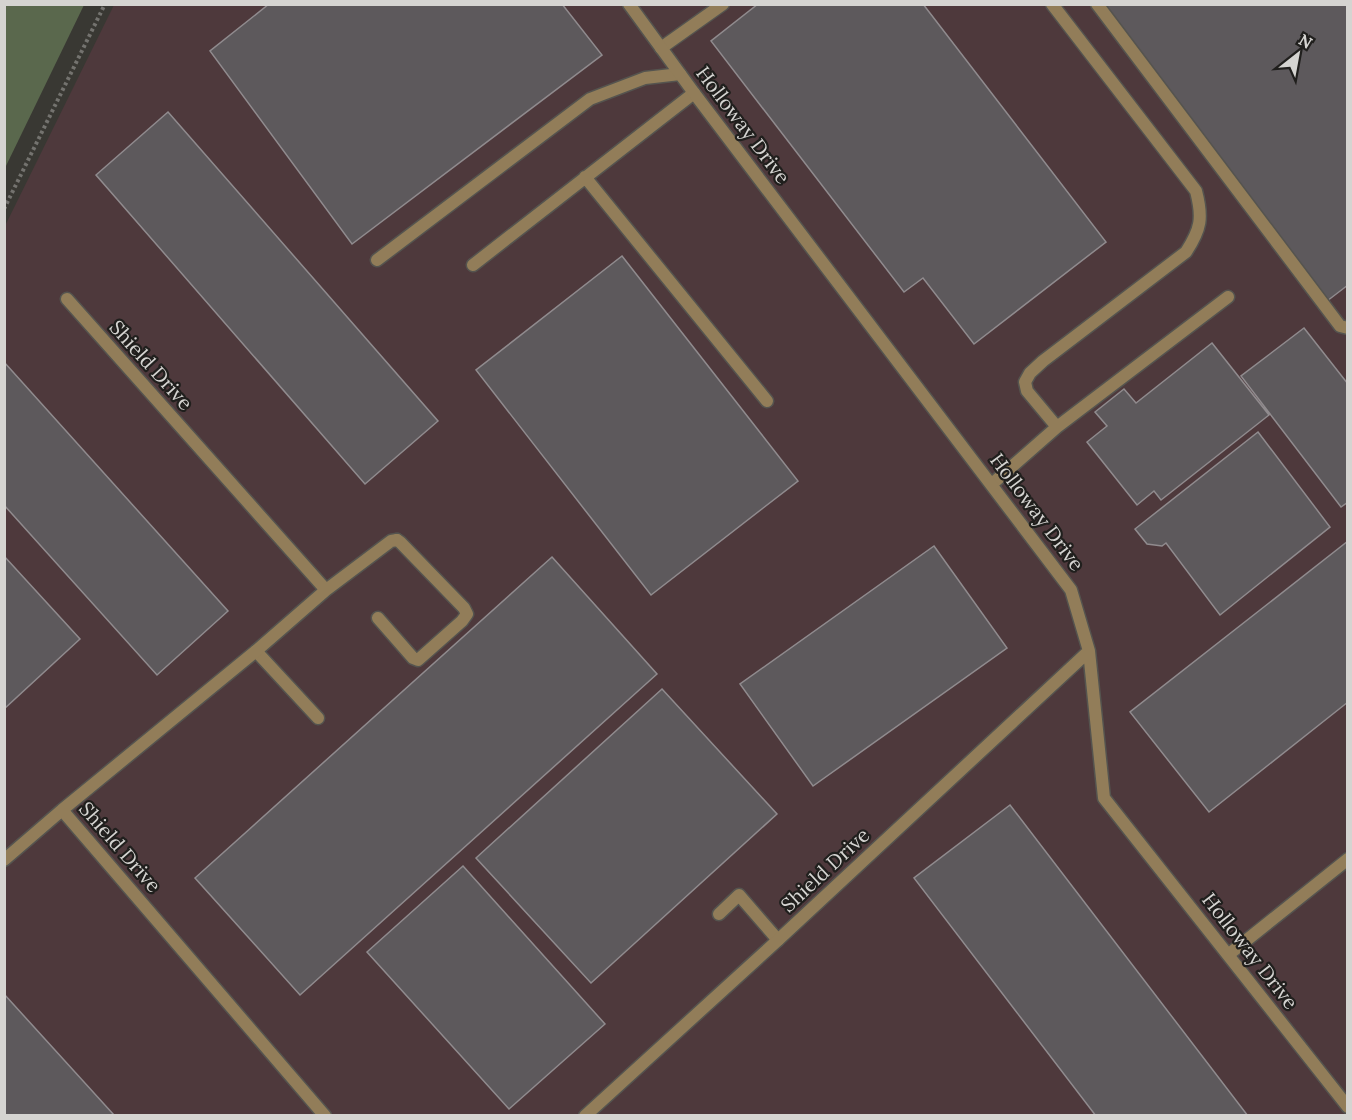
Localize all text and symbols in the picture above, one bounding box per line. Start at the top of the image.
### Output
north arrow [1268,24,1328,84]
text: N [1295,29,1316,53]
street label: Holloway Drive [691,61,796,189]
street label: Shield Drive [104,315,198,415]
street label: Holloway Drive [985,448,1090,576]
street label: Shield Drive [74,796,167,897]
street label: Shield Drive [775,822,874,917]
street label: Holloway Drive [1197,887,1304,1014]

